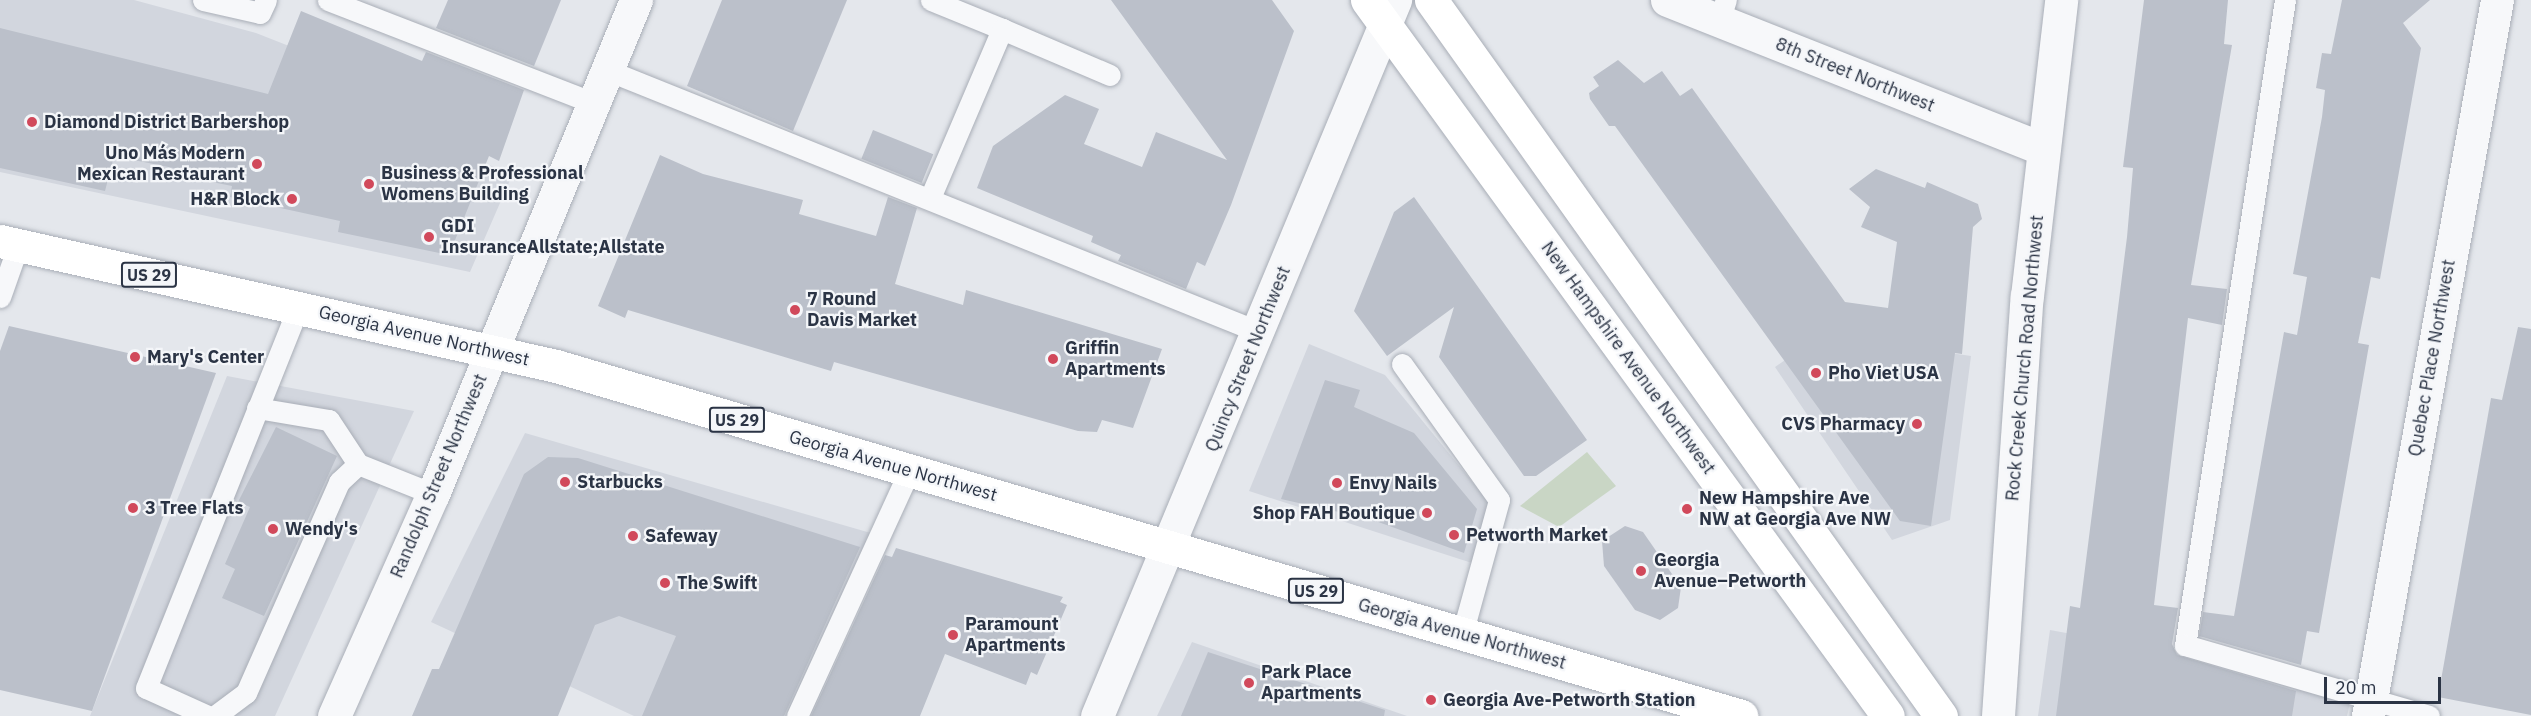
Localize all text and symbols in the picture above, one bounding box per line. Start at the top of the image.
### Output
street label: 8th Street Northwest [1772,33,1938,117]
place label: Diamond District Barbershop [44,111,289,133]
marker: Diamond District Barbershop [25,115,39,129]
place label: Uno Más Modern Mexican Restaurant [77,143,245,186]
marker: Uno Más Modern Mexican Restaurant [250,157,264,171]
place label: Business & Professional Womens Building [381,163,583,206]
marker: Business & Professional Womens Building [362,177,376,191]
place label: H&R Block [190,188,280,210]
marker: H&R Block [285,192,299,206]
street label: Rock Creek Church Road Northwest [2002,214,2048,502]
place label: GDI InsuranceAllstate;Allstate [441,216,665,258]
marker: GDI InsuranceAllstate;Allstate [422,230,436,244]
street label: New Hampshire Avenue Northwest [1536,238,1720,478]
street label: Quebec Place Northwest [2404,258,2460,458]
road number: US 29 [120,262,178,288]
street label: Quincy Street Northwest [1201,263,1295,455]
place label: 7 Round Davis Market [807,289,917,332]
street label: Georgia Avenue Northwest [317,301,531,371]
marker: 7 Round Davis Market [788,303,802,317]
place label: Griffin Apartments [1065,338,1166,380]
place label: Mary's Center [147,346,264,368]
marker: Mary's Center [128,350,142,364]
marker: Griffin Apartments [1046,352,1060,366]
place label: Pho Viet USA [1828,362,1939,384]
marker: Pho Viet USA [1809,366,1823,380]
street label: Randolph Street Northwest [386,371,492,581]
road number: US 29 [708,407,766,433]
place label: CVS Pharmacy [1781,413,1905,435]
marker: CVS Pharmacy [1910,417,1924,431]
street label: Georgia Avenue Northwest [787,426,999,506]
place label: Starbucks [577,471,663,493]
place label: Envy Nails [1349,472,1437,494]
marker: Starbucks [558,475,572,489]
marker: Envy Nails [1330,476,1344,490]
place label: New Hampshire Ave NW at Georgia Ave NW [1699,488,1891,530]
place label: 3 Tree Flats [145,497,243,519]
marker: 3 Tree Flats [126,501,140,515]
place label: Shop FAH Boutique [1252,502,1415,524]
marker: New Hampshire Ave NW at Georgia Ave NW [1680,502,1694,516]
marker: Shop FAH Boutique [1420,506,1434,520]
place label: Wendy's [285,518,358,540]
marker: Wendy's [266,522,280,536]
place label: Petworth Market [1466,524,1608,546]
place label: Safeway [645,525,718,547]
marker: Petworth Market [1447,528,1461,542]
marker: Safeway [626,529,640,543]
place label: Georgia Avenue–Petworth [1654,550,1806,592]
marker: Georgia Avenue–Petworth [1632,562,1650,580]
place label: The Swift [677,572,758,594]
marker: The Swift [658,576,672,590]
road number: US 29 [1288,578,1344,604]
street label: Georgia Avenue Northwest [1356,594,1568,674]
place label: Paramount Apartments [965,614,1066,656]
marker: Paramount Apartments [946,628,960,642]
place label: Park Place Apartments [1261,662,1362,704]
scale bar [2327,665,2444,703]
marker: Park Place Apartments [1242,676,1256,690]
text: 20 m [2335,676,2377,699]
place label: Georgia Ave-Petworth Station [1443,689,1696,711]
marker: Georgia Ave-Petworth Station [1424,693,1438,707]

